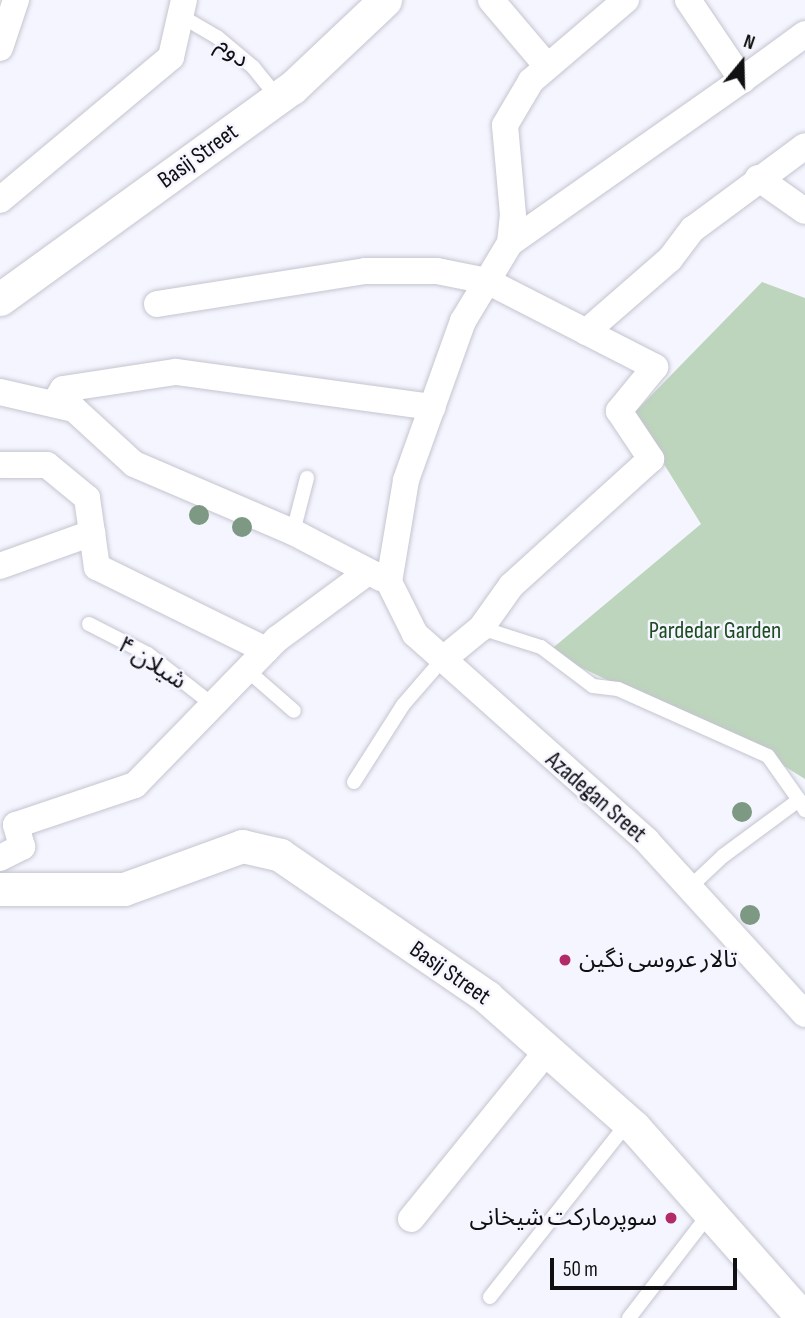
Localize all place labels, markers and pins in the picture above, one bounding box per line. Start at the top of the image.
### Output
place label: تالار عروسی نگین [579,946,737,974]
marker: تالار عروسی نگین [557,952,573,968]
place label: سوپرمارکت شیخانی [470,1204,657,1232]
marker: سوپرمارکت شیخانی [663,1210,679,1226]

